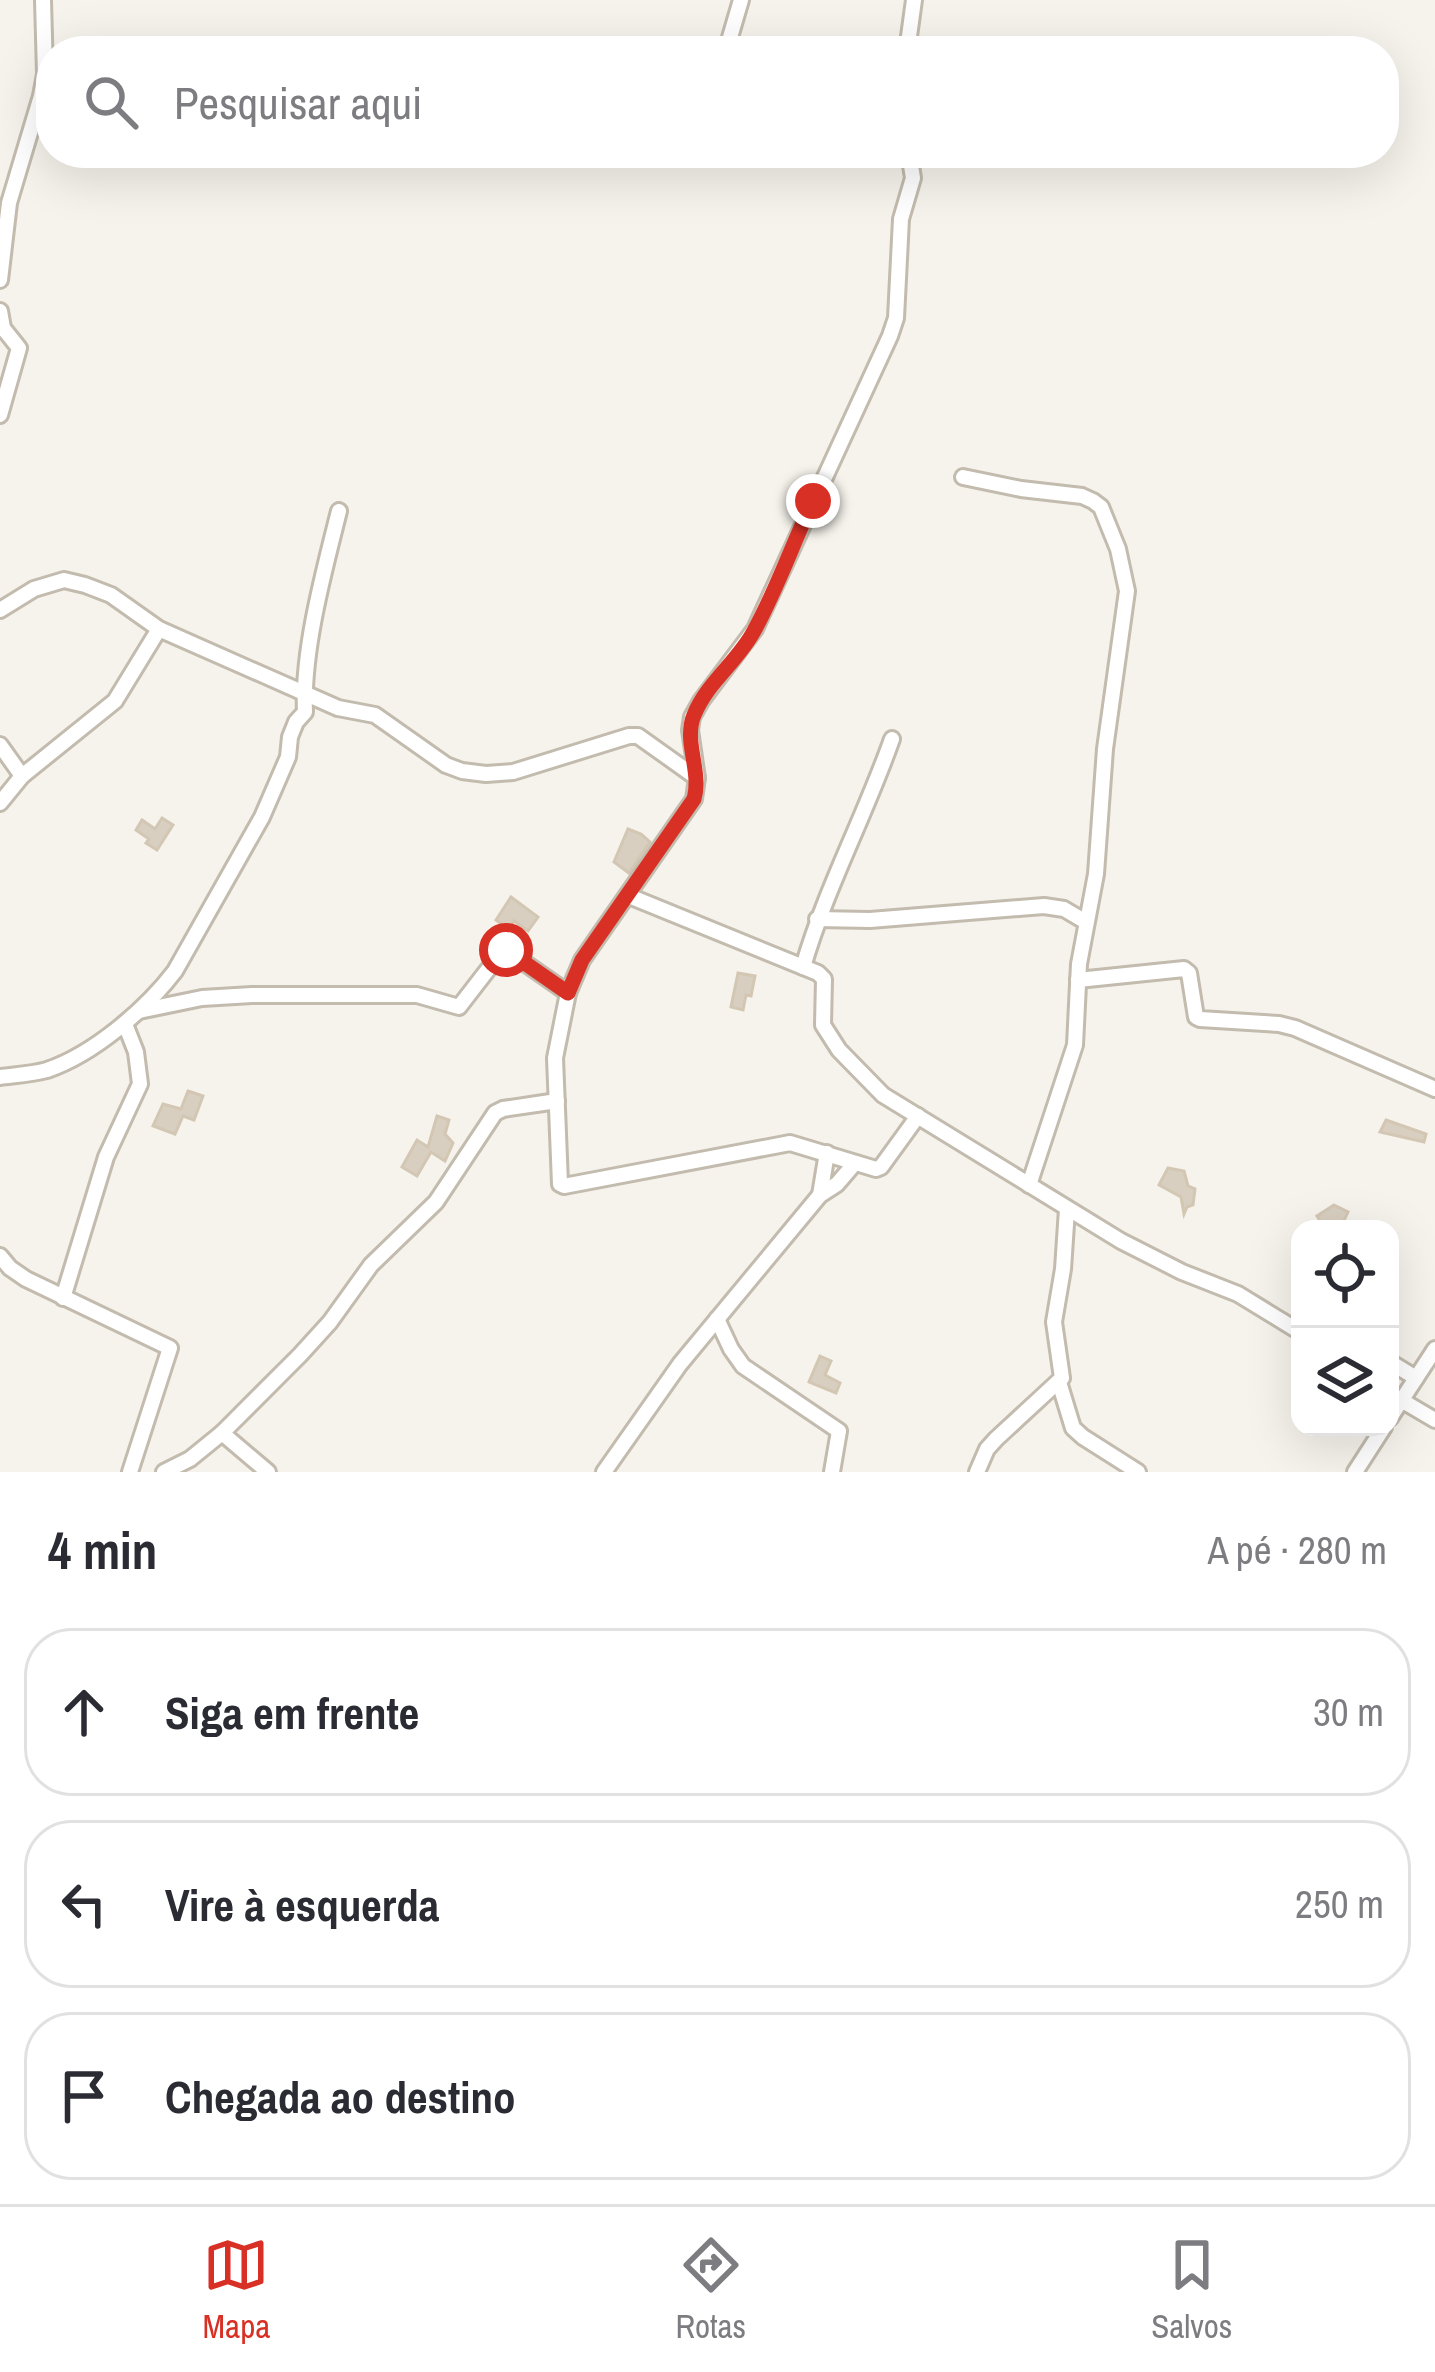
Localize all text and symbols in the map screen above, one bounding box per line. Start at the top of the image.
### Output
search box [36,36,1399,168]
icon: search [78,69,144,135]
text: Pesquisar aqui [174,72,422,133]
route end [786,474,840,528]
route start [479,923,533,977]
map controls [1291,1220,1399,1436]
button: locate [1291,1220,1399,1328]
button: layers [1291,1328,1399,1436]
text: 4 min [48,1516,157,1585]
text: A pé · 280 m [1207,1524,1387,1576]
icon: ahead [51,1679,117,1745]
text: Siga em frente [165,1682,419,1743]
text: 30 m [1313,1686,1384,1738]
icon: left [51,1871,117,1937]
text: Vire à esquerda [165,1874,439,1935]
text: 250 m [1295,1878,1384,1930]
icon: arrive [51,2063,117,2129]
text: Chegada ao destino [165,2066,516,2127]
tab: Mapa [203,2232,270,2348]
tab: Rotas [675,2232,746,2348]
tab: Salvos [1151,2232,1232,2348]

